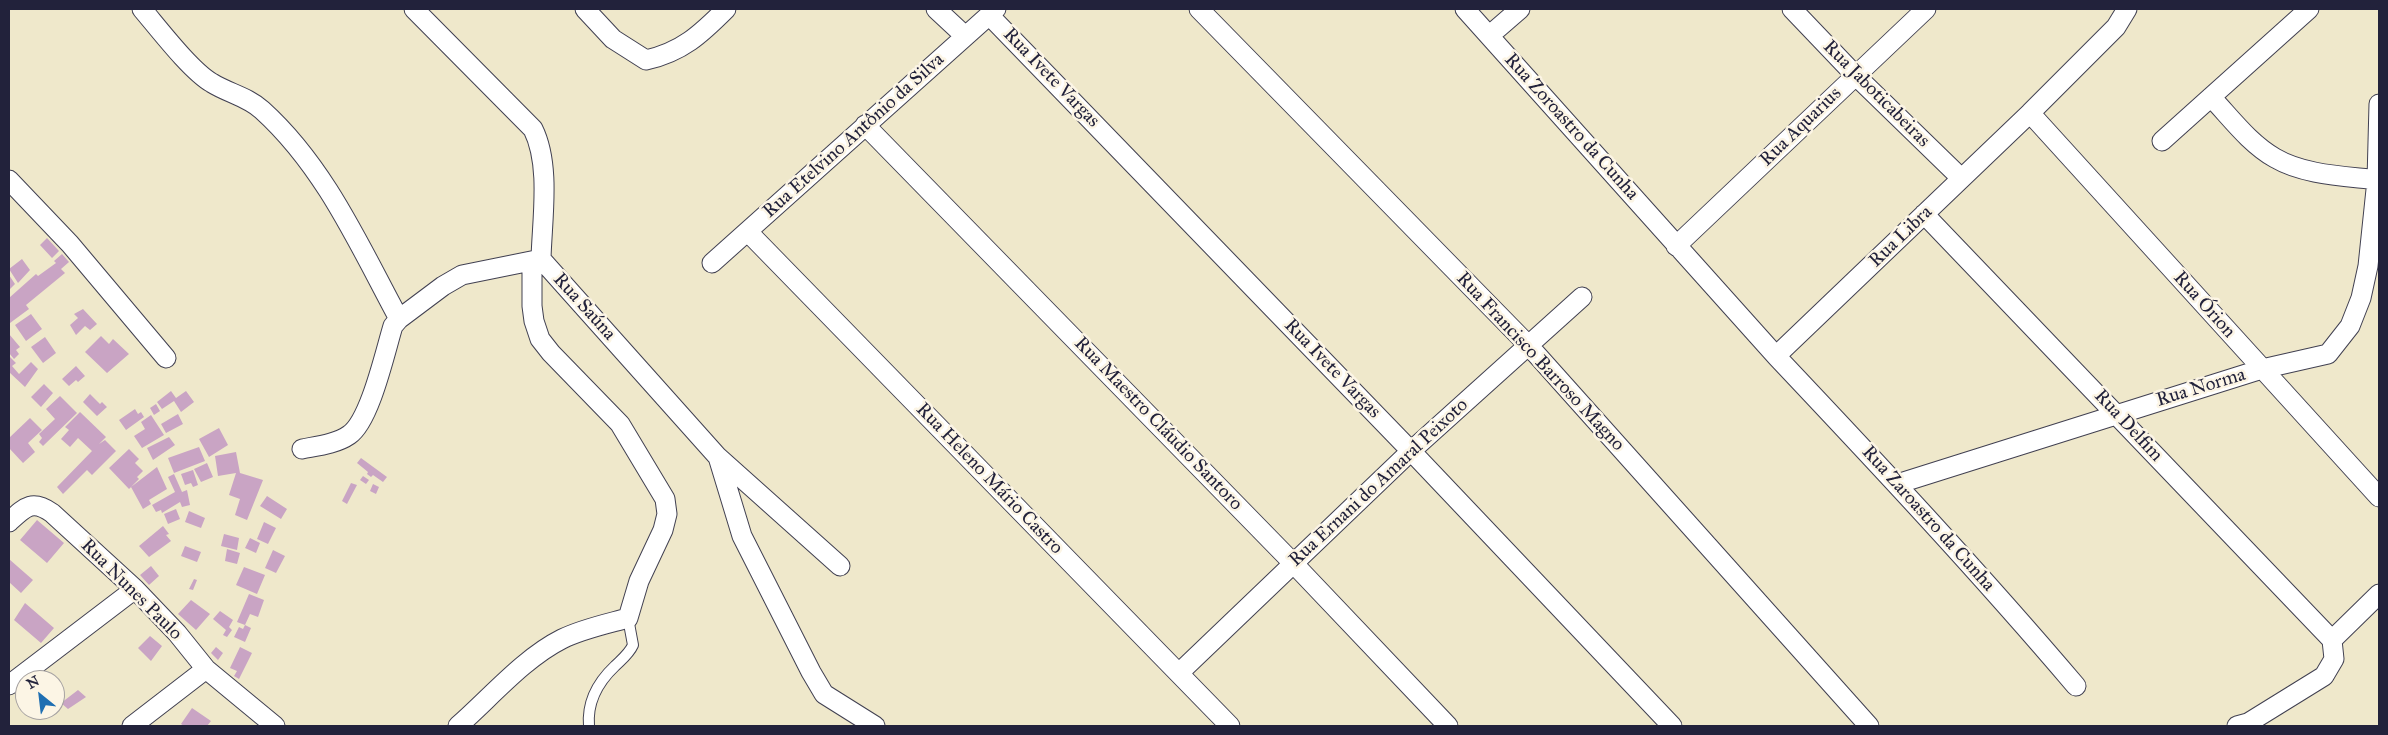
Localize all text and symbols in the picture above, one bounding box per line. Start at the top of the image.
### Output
street label: Rua Ivete Vargas [998,24,1104,132]
street label: Rua Jaboticabeiras [1818,36,1934,152]
street label: Rua Etelvino Antônio da Silva [759,49,949,223]
street label: Rua Zoroastro da Cunha [1499,49,1643,205]
street label: Rua Aquarius [1755,82,1847,172]
street label: Rua Libra [1865,201,1937,273]
street label: Rua Órion [2168,267,2240,343]
street label: Rua Francisco Barroso Magno [1451,268,1629,456]
street label: Rua Saúna [548,269,620,345]
street label: Rua Ivete Vargas [1279,315,1385,423]
street label: Rua Maestro Cláudio Santoro [1069,332,1247,516]
street label: Rua Norma [2154,364,2248,412]
street label: Rua Delfim [2089,385,2167,467]
street label: Rua Ernani do Amaral Peixoto [1285,394,1473,572]
street label: Rua Heleno Mário Castro [911,399,1067,559]
street label: Rua Zaroastro da Cunha [1857,441,1999,597]
street label: Rua Nunes Paulo [76,535,186,645]
north arrow [15,670,65,720]
text: N [24,672,42,693]

